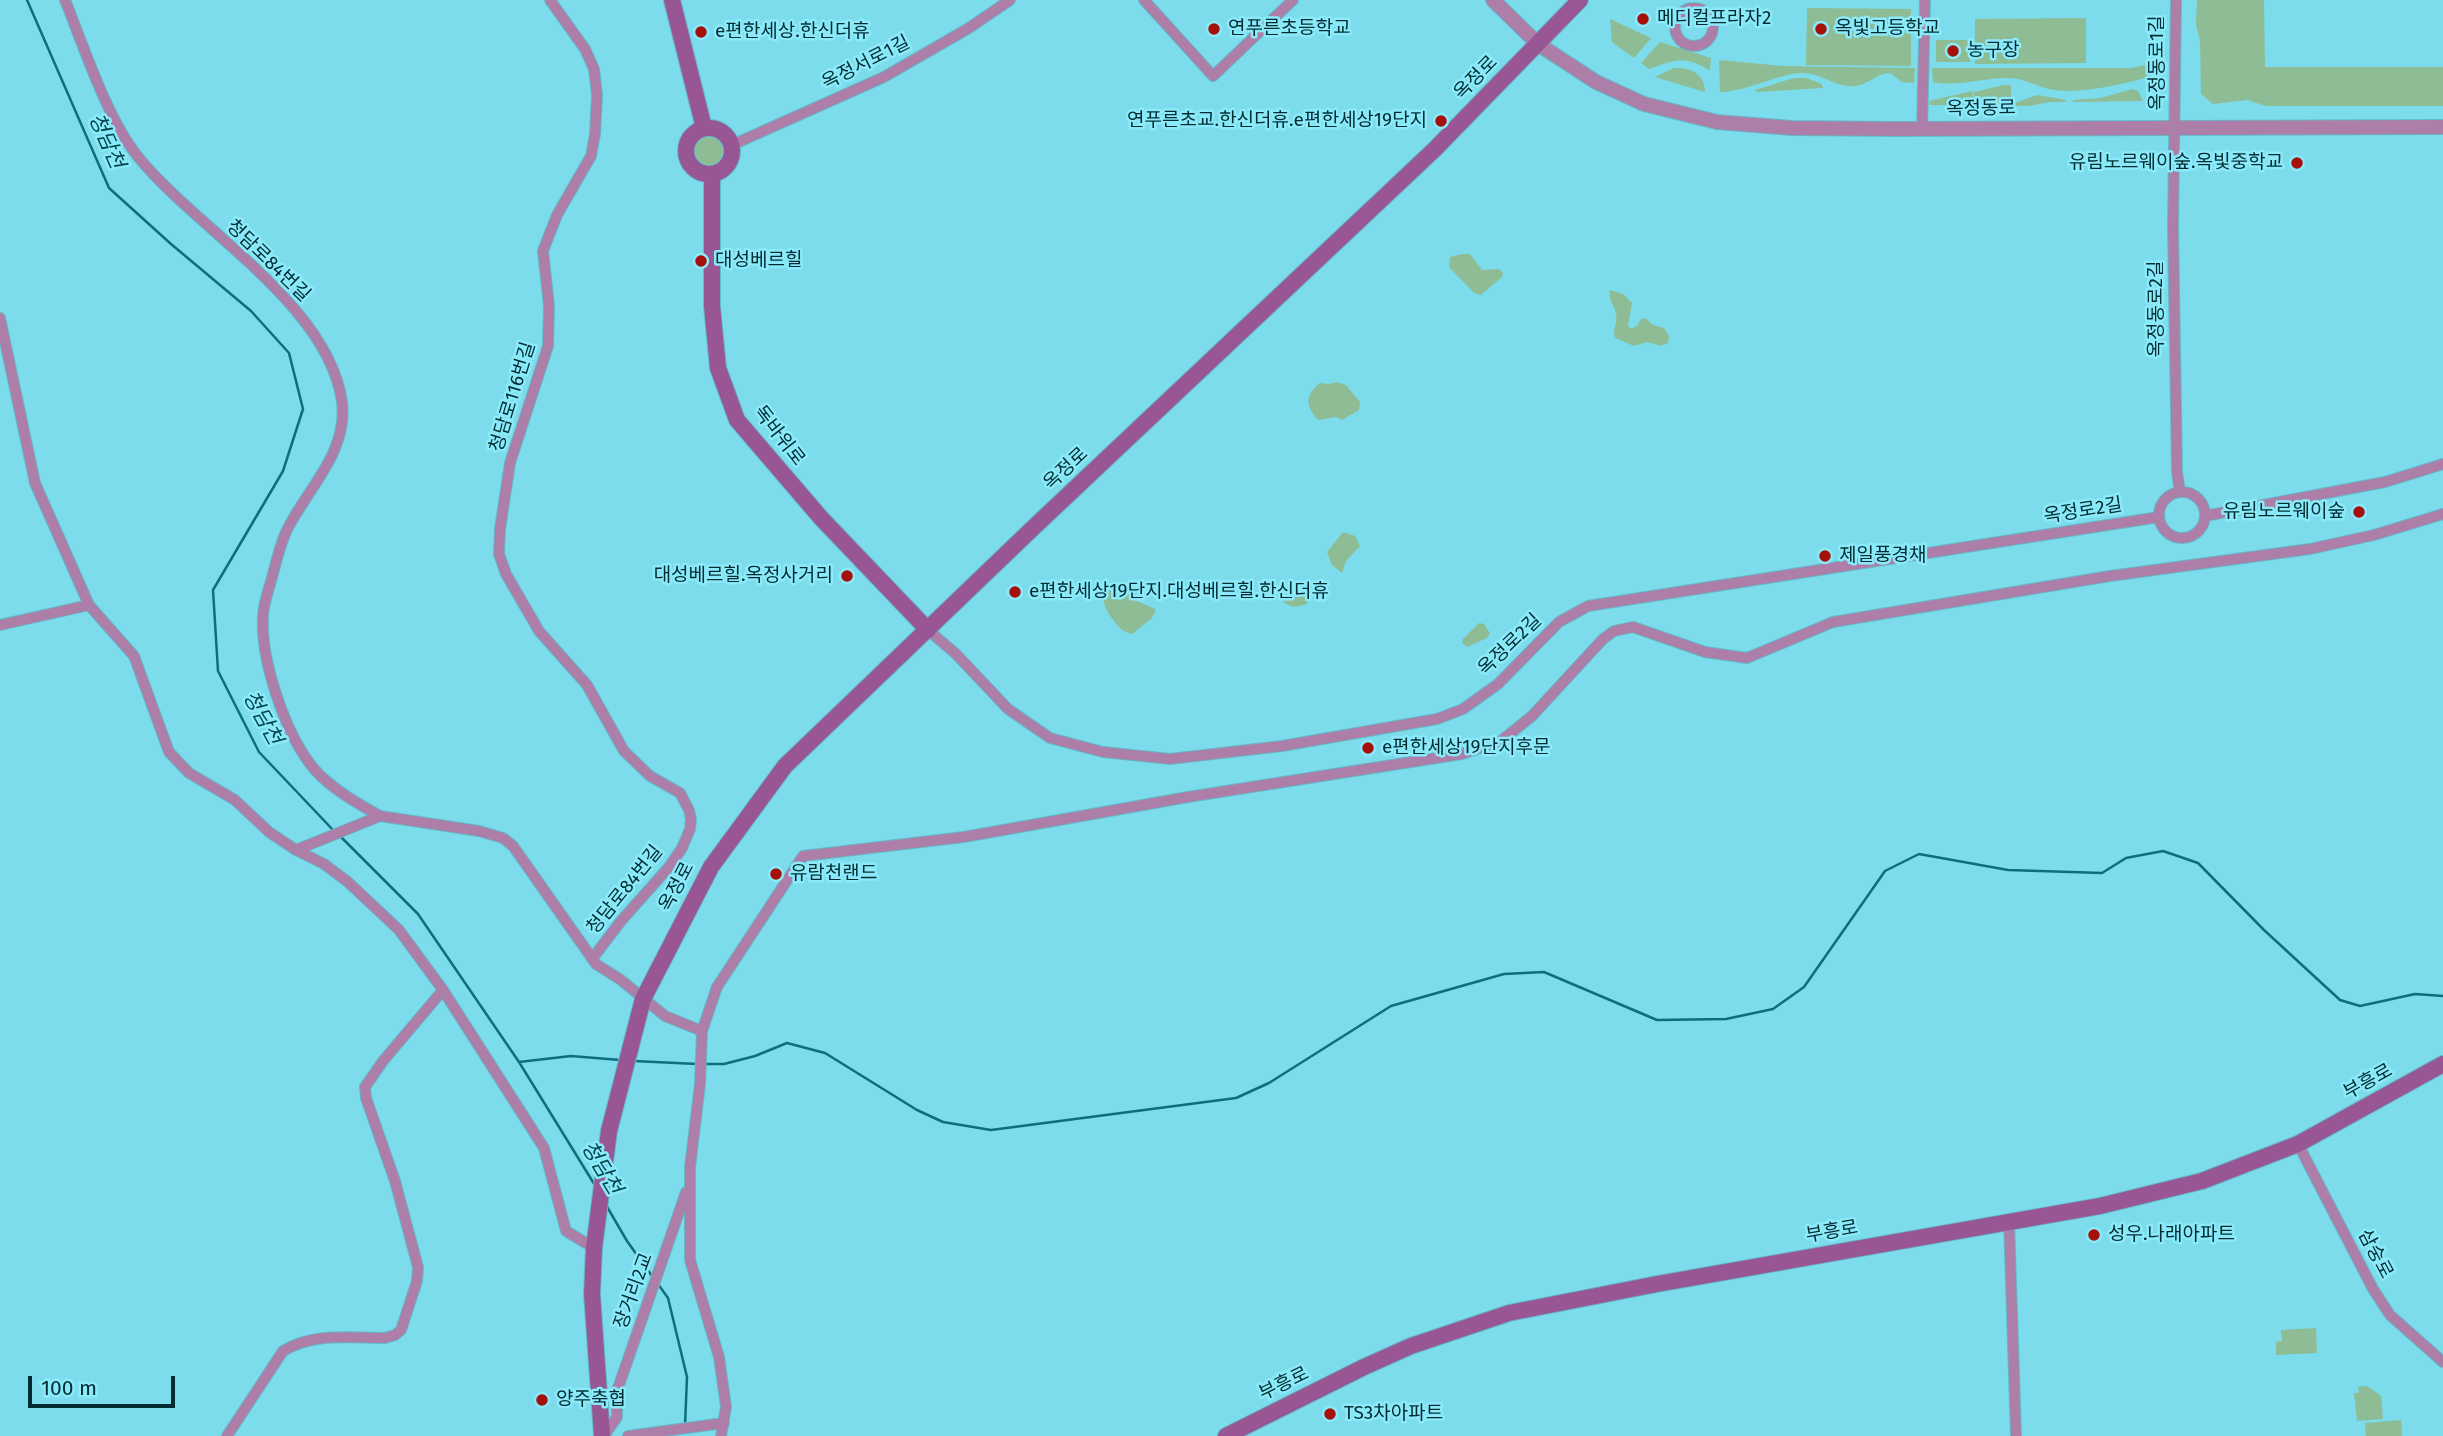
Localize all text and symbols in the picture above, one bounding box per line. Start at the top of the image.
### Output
place label: 메디컬프라자2 [1657,8,1771,30]
marker: 메디컬프라자2 [1635,11,1651,27]
street label: 옥정동로1길 [2147,15,2169,111]
place label: 연푸른초등학교 [1228,18,1350,40]
place label: 옥빛고등학교 [1835,18,1940,40]
place label: e편한세상.한신더휴 [715,21,870,43]
marker: 연푸른초등학교 [1206,21,1222,37]
marker: 옥빛고등학교 [1813,21,1829,37]
marker: e편한세상.한신더휴 [693,24,709,40]
street label: 옥정서로1길 [818,31,914,95]
place label: 농구장 [1967,40,2019,62]
marker: 농구장 [1945,43,1961,59]
street label: 옥정로 [1450,51,1502,105]
street label: 옥정동로 [1946,97,2016,121]
water label: 청담천 [83,109,129,173]
place label: 연푸른초교.한신더휴.e편한세상19단지 [1127,110,1427,132]
marker: 연푸른초교.한신더휴.e편한세상19단지 [1433,113,1449,129]
place label: 유림노르웨이숲.옥빛중학교 [2069,152,2283,174]
marker: 유림노르웨이숲.옥빛중학교 [2289,155,2305,171]
street label: 청담로84번길 [221,215,315,307]
place label: 대성베르힐 [715,250,802,272]
marker: 대성베르힐 [693,253,709,269]
street label: 옥정동로2길 [2146,261,2168,357]
street label: 청담로116번길 [485,339,541,455]
street label: 독바위로 [748,401,810,471]
street label: 옥정로 [1039,443,1093,495]
street label: 옥정로2길 [2042,494,2124,528]
place label: 유림노르웨이숲 [2223,501,2345,523]
marker: 유림노르웨이숲 [2351,504,2367,520]
place label: 제일풍경채 [1839,545,1926,567]
marker: 제일풍경채 [1817,548,1833,564]
place label: 대성베르힐.옥정사거리 [654,565,833,587]
marker: 대성베르힐.옥정사거리 [839,568,855,584]
place label: e편한세상19단지.대성베르힐.한신더휴 [1029,581,1329,603]
marker: e편한세상19단지.대성베르힐.한신더휴 [1007,584,1023,600]
street label: 옥정로2길 [1474,609,1546,681]
water label: 청담천 [237,687,287,749]
place label: e편한세상19단지후문 [1382,737,1550,759]
marker: e편한세상19단지후문 [1360,740,1376,756]
street label: 청담로84번길 [582,841,668,939]
street label: 옥정로 [655,858,699,916]
place label: 유람천랜드 [790,863,877,885]
marker: 유람천랜드 [768,866,784,882]
street label: 부흥로 [2340,1059,2396,1105]
water label: 청담천 [575,1137,627,1199]
street label: 부흥로 [1804,1216,1860,1248]
place label: 성우.나래아파트 [2108,1224,2235,1246]
street label: 삼숭로 [2353,1225,2397,1283]
marker: 성우.나래아파트 [2086,1227,2102,1243]
street label: 장거리2교 [610,1250,658,1332]
scale bar [32,1362,178,1406]
street label: 부흥로 [1255,1362,1313,1406]
text: 100 m [41,1375,97,1401]
place label: 양주축협 [556,1389,626,1411]
marker: 양주축협 [534,1392,550,1408]
place label: TS3차아파트 [1344,1403,1443,1425]
marker: TS3차아파트 [1322,1406,1338,1422]

